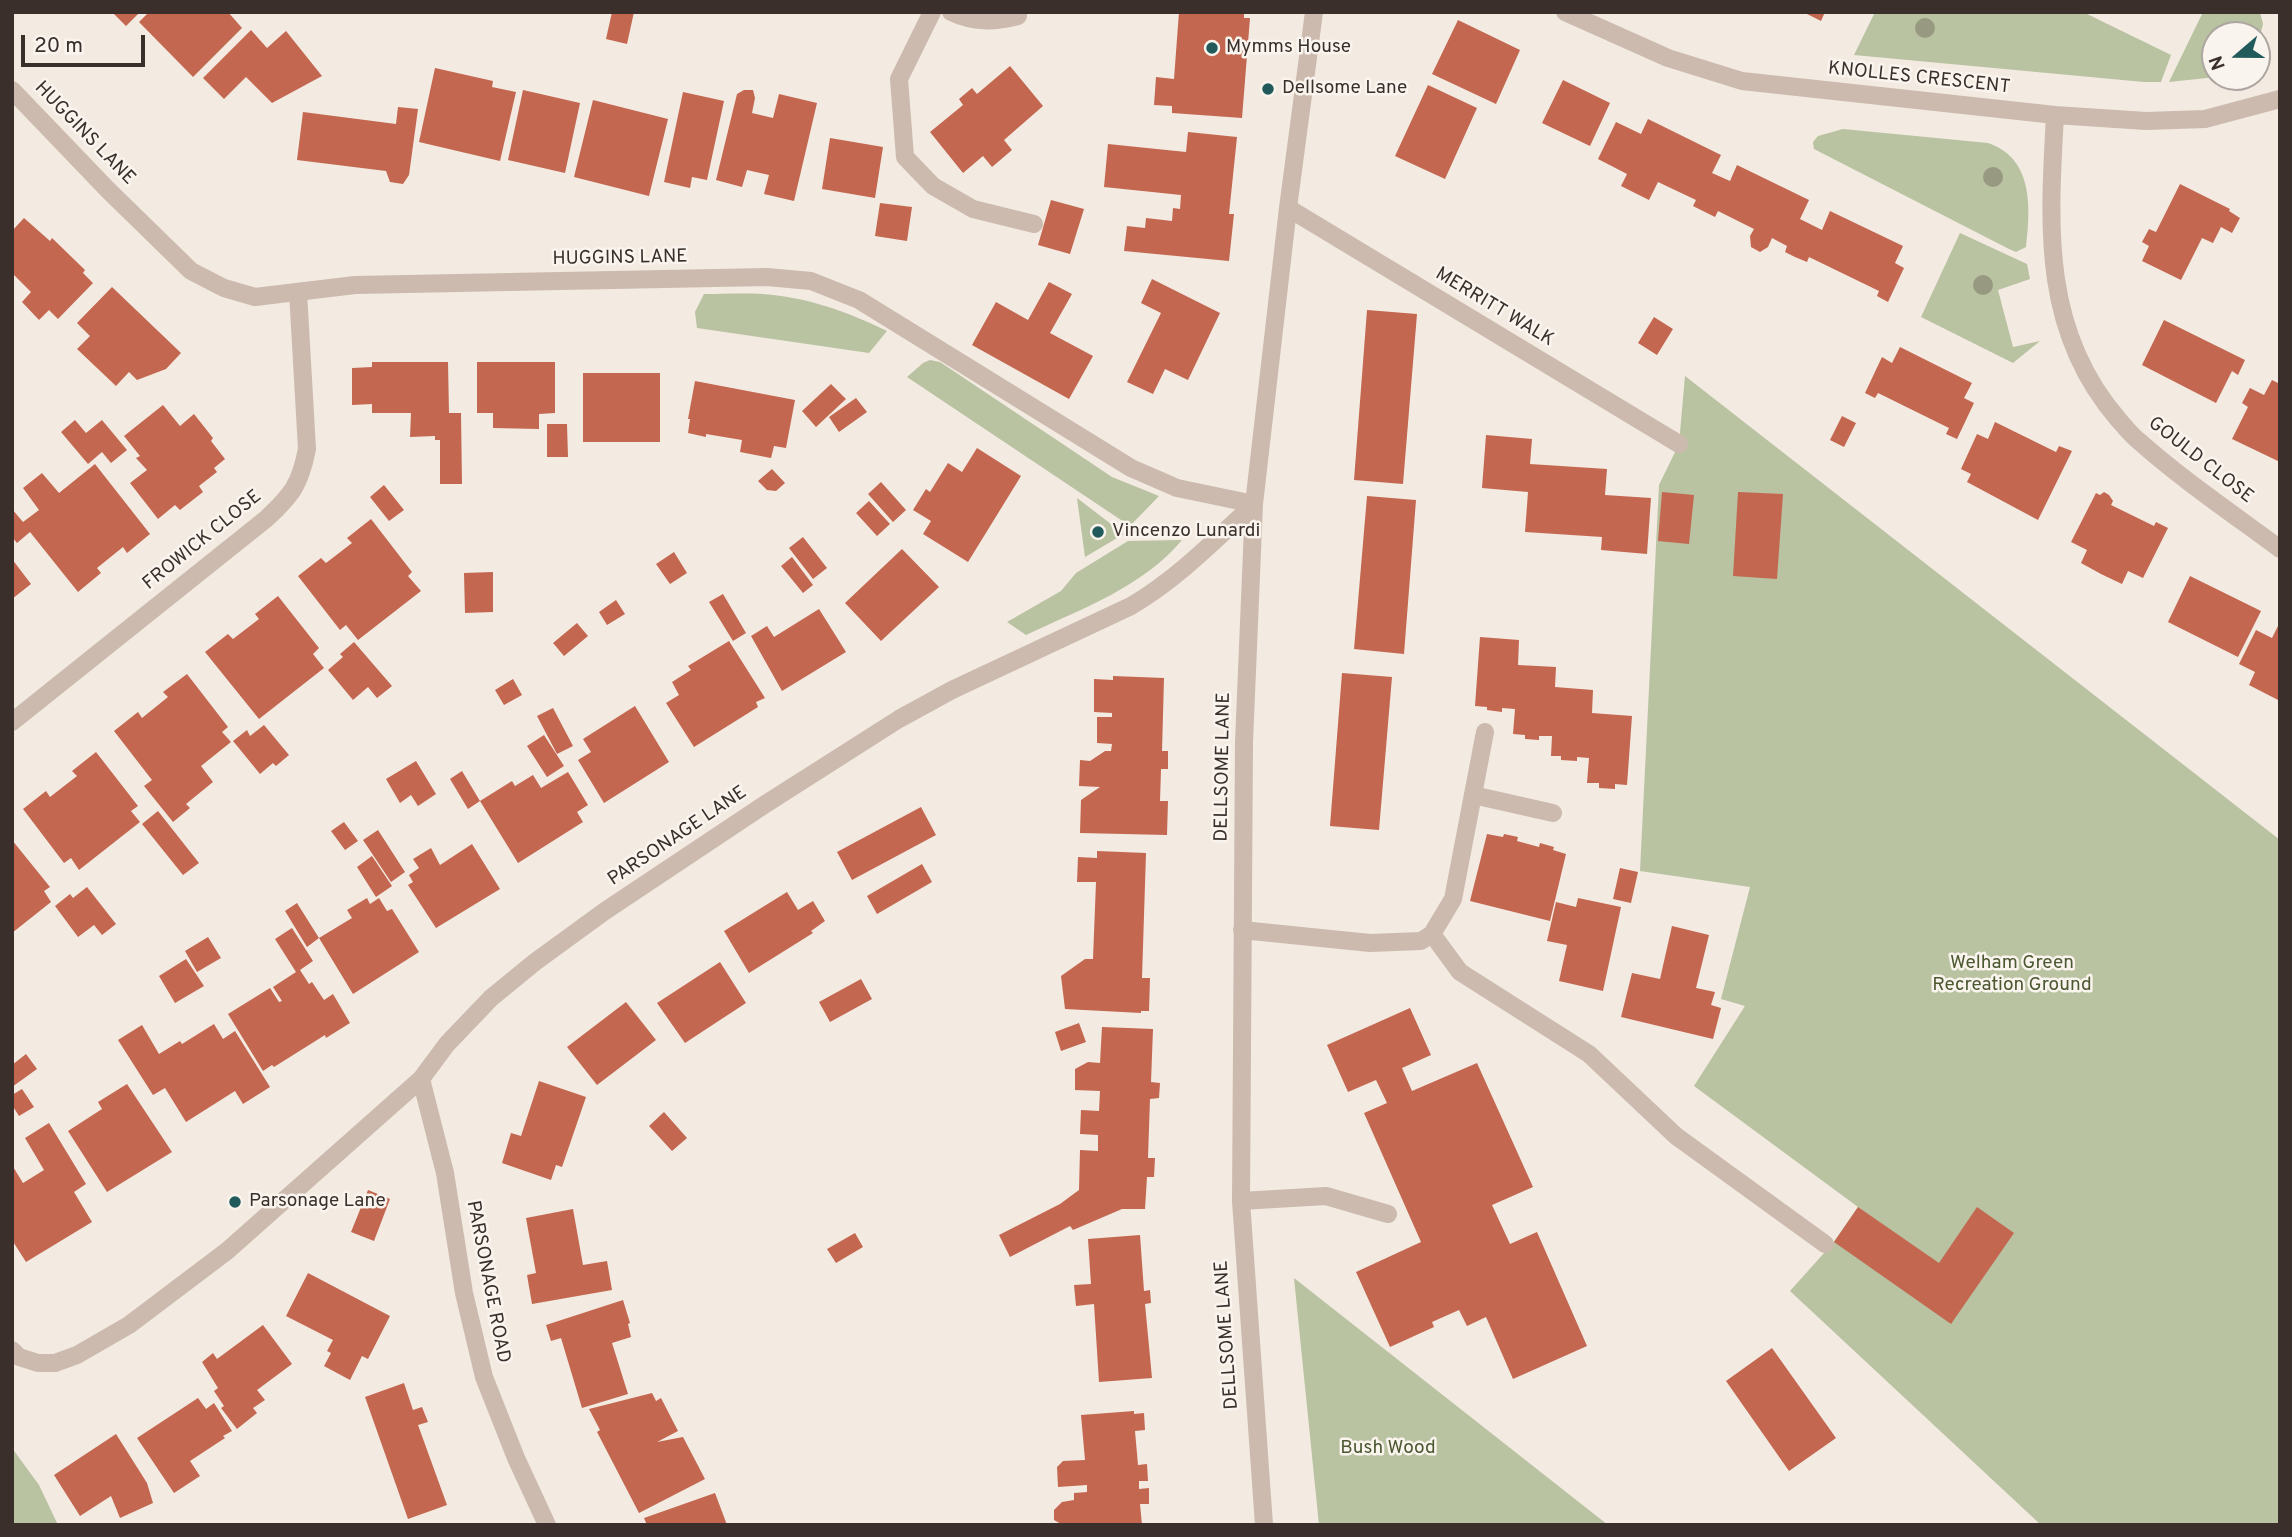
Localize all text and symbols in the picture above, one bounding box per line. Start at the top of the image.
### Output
scale bar [24,21,149,65]
north arrow [2201,21,2271,91]
text: 20 m [34,33,83,60]
place label: Mymms House [1226,37,1351,59]
marker: Mymms House [1204,40,1220,56]
text: N [2205,52,2232,73]
street label: KNOLLES CRESCENT [1827,58,2011,100]
street label: HUGGINS LANE [29,77,139,191]
place label: Dellsome Lane [1282,78,1407,100]
marker: Dellsome Lane [1260,81,1276,97]
street label: HUGGINS LANE [552,246,688,272]
street label: MERRITT WALK [1430,264,1558,352]
street label: GOULD CLOSE [2143,413,2257,509]
street label: FROWICK CLOSE [139,486,267,596]
place label: Vincenzo Lunardi [1112,521,1260,543]
marker: Vincenzo Lunardi [1090,524,1106,540]
street label: DELLSOME LANE [1211,692,1237,842]
street label: PARSONAGE LANE [604,782,752,892]
park label: Welham Green Recreation Ground [1932,953,2092,997]
place label: Parsonage Lane [249,1191,386,1213]
marker: Parsonage Lane [227,1194,243,1210]
street label: PARSONAGE ROAD [460,1199,514,1365]
street label: DELLSOME LANE [1211,1260,1245,1410]
park label: Bush Wood [1340,1438,1436,1460]

